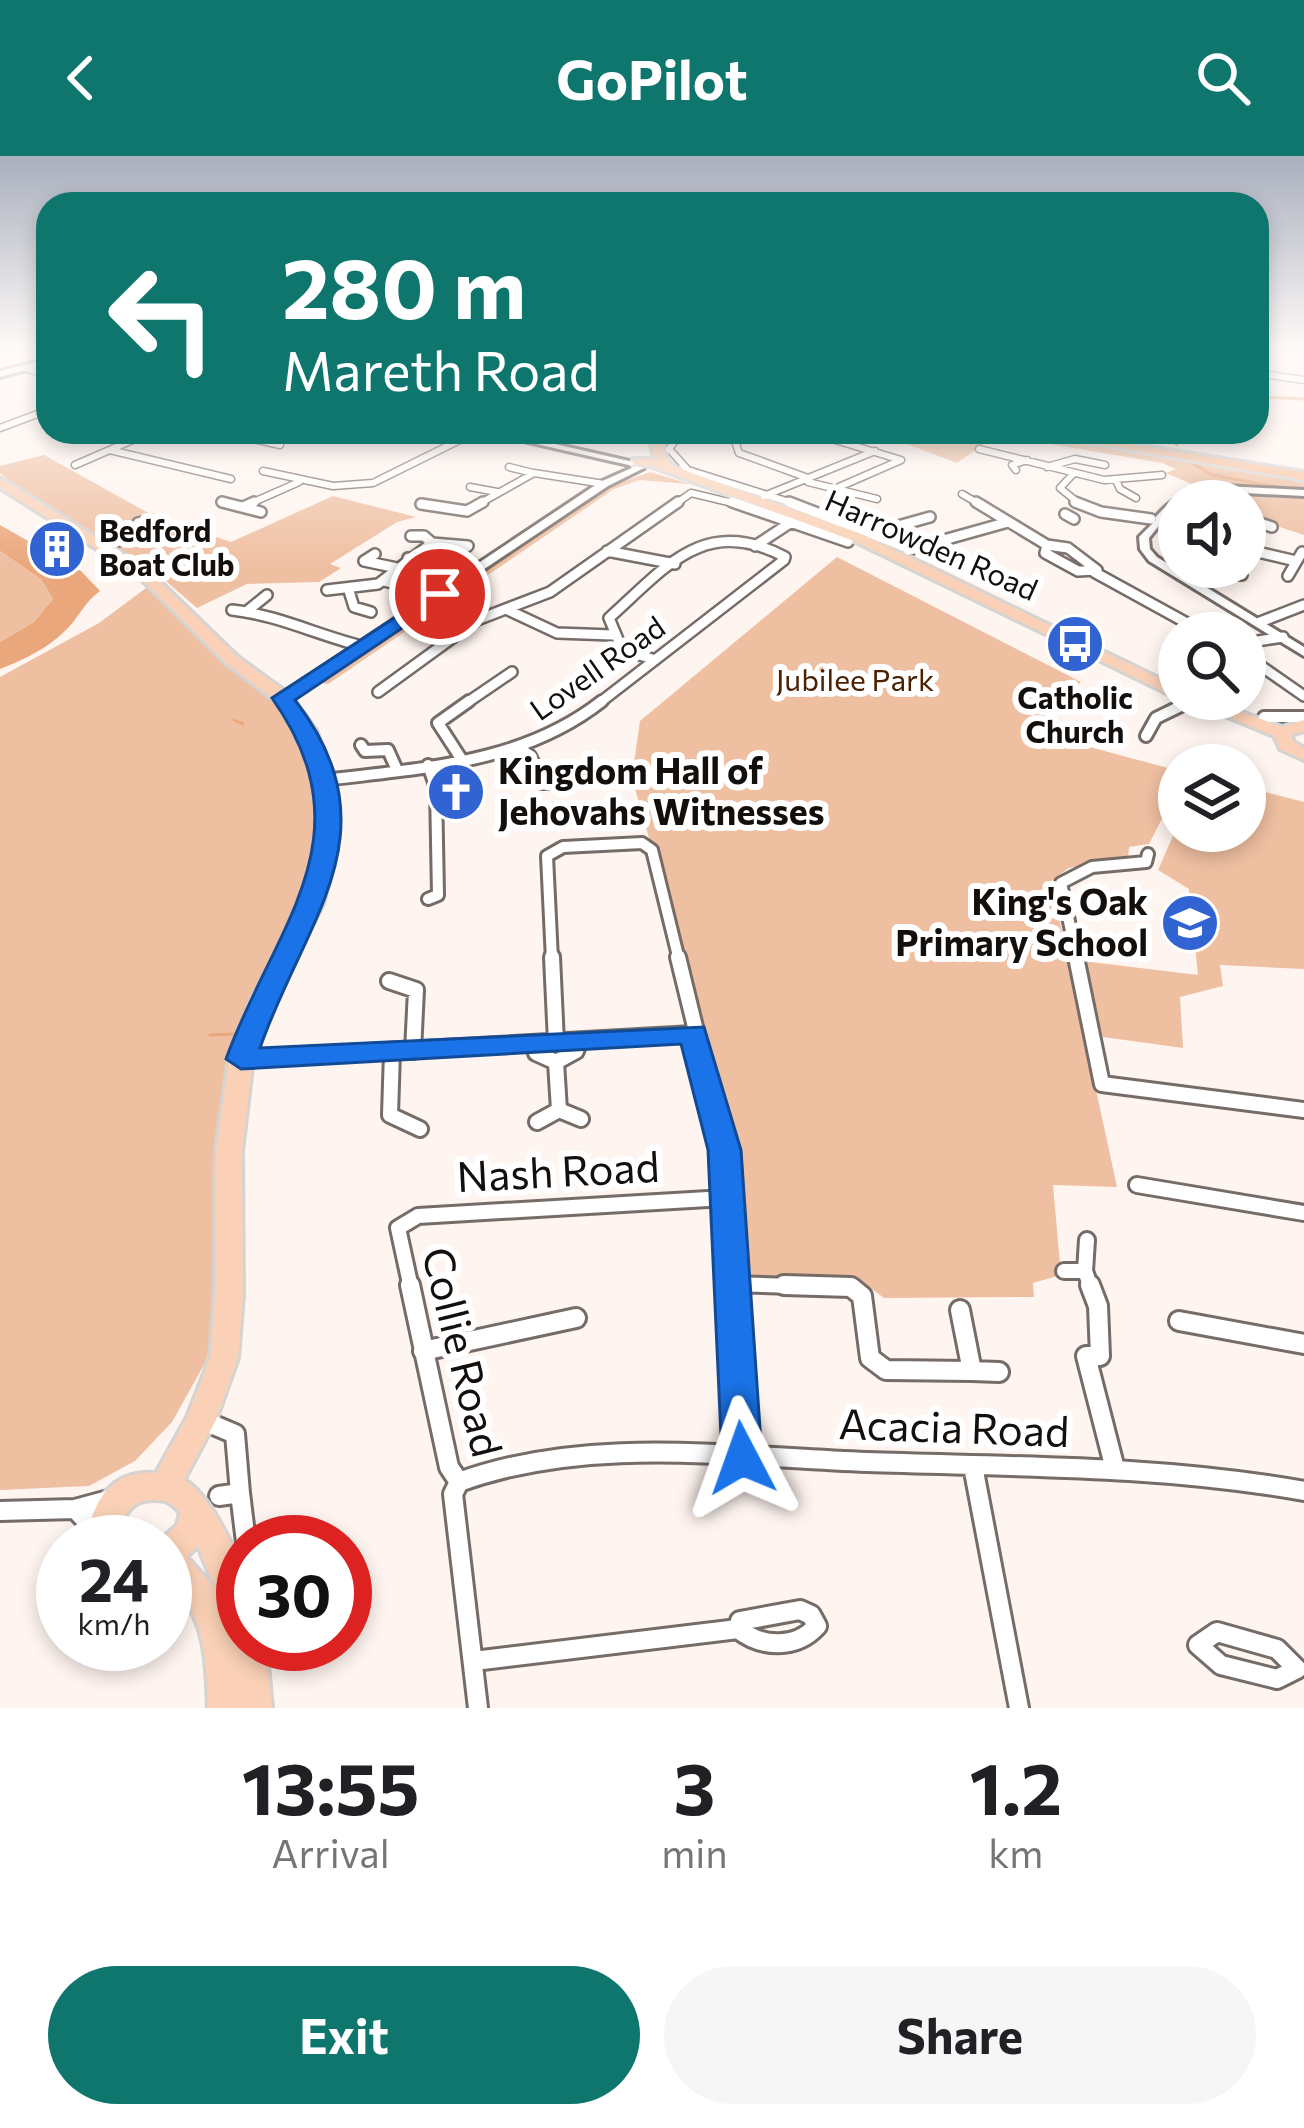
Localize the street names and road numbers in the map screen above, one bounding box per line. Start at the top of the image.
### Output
street label: Harrowden Road [820,480,1044,607]
street label: Lovell Road [522,607,671,727]
street label: Nash Road [455,1139,661,1201]
street label: Collie Road [413,1241,515,1462]
street label: Acacia Road [838,1396,1070,1456]

